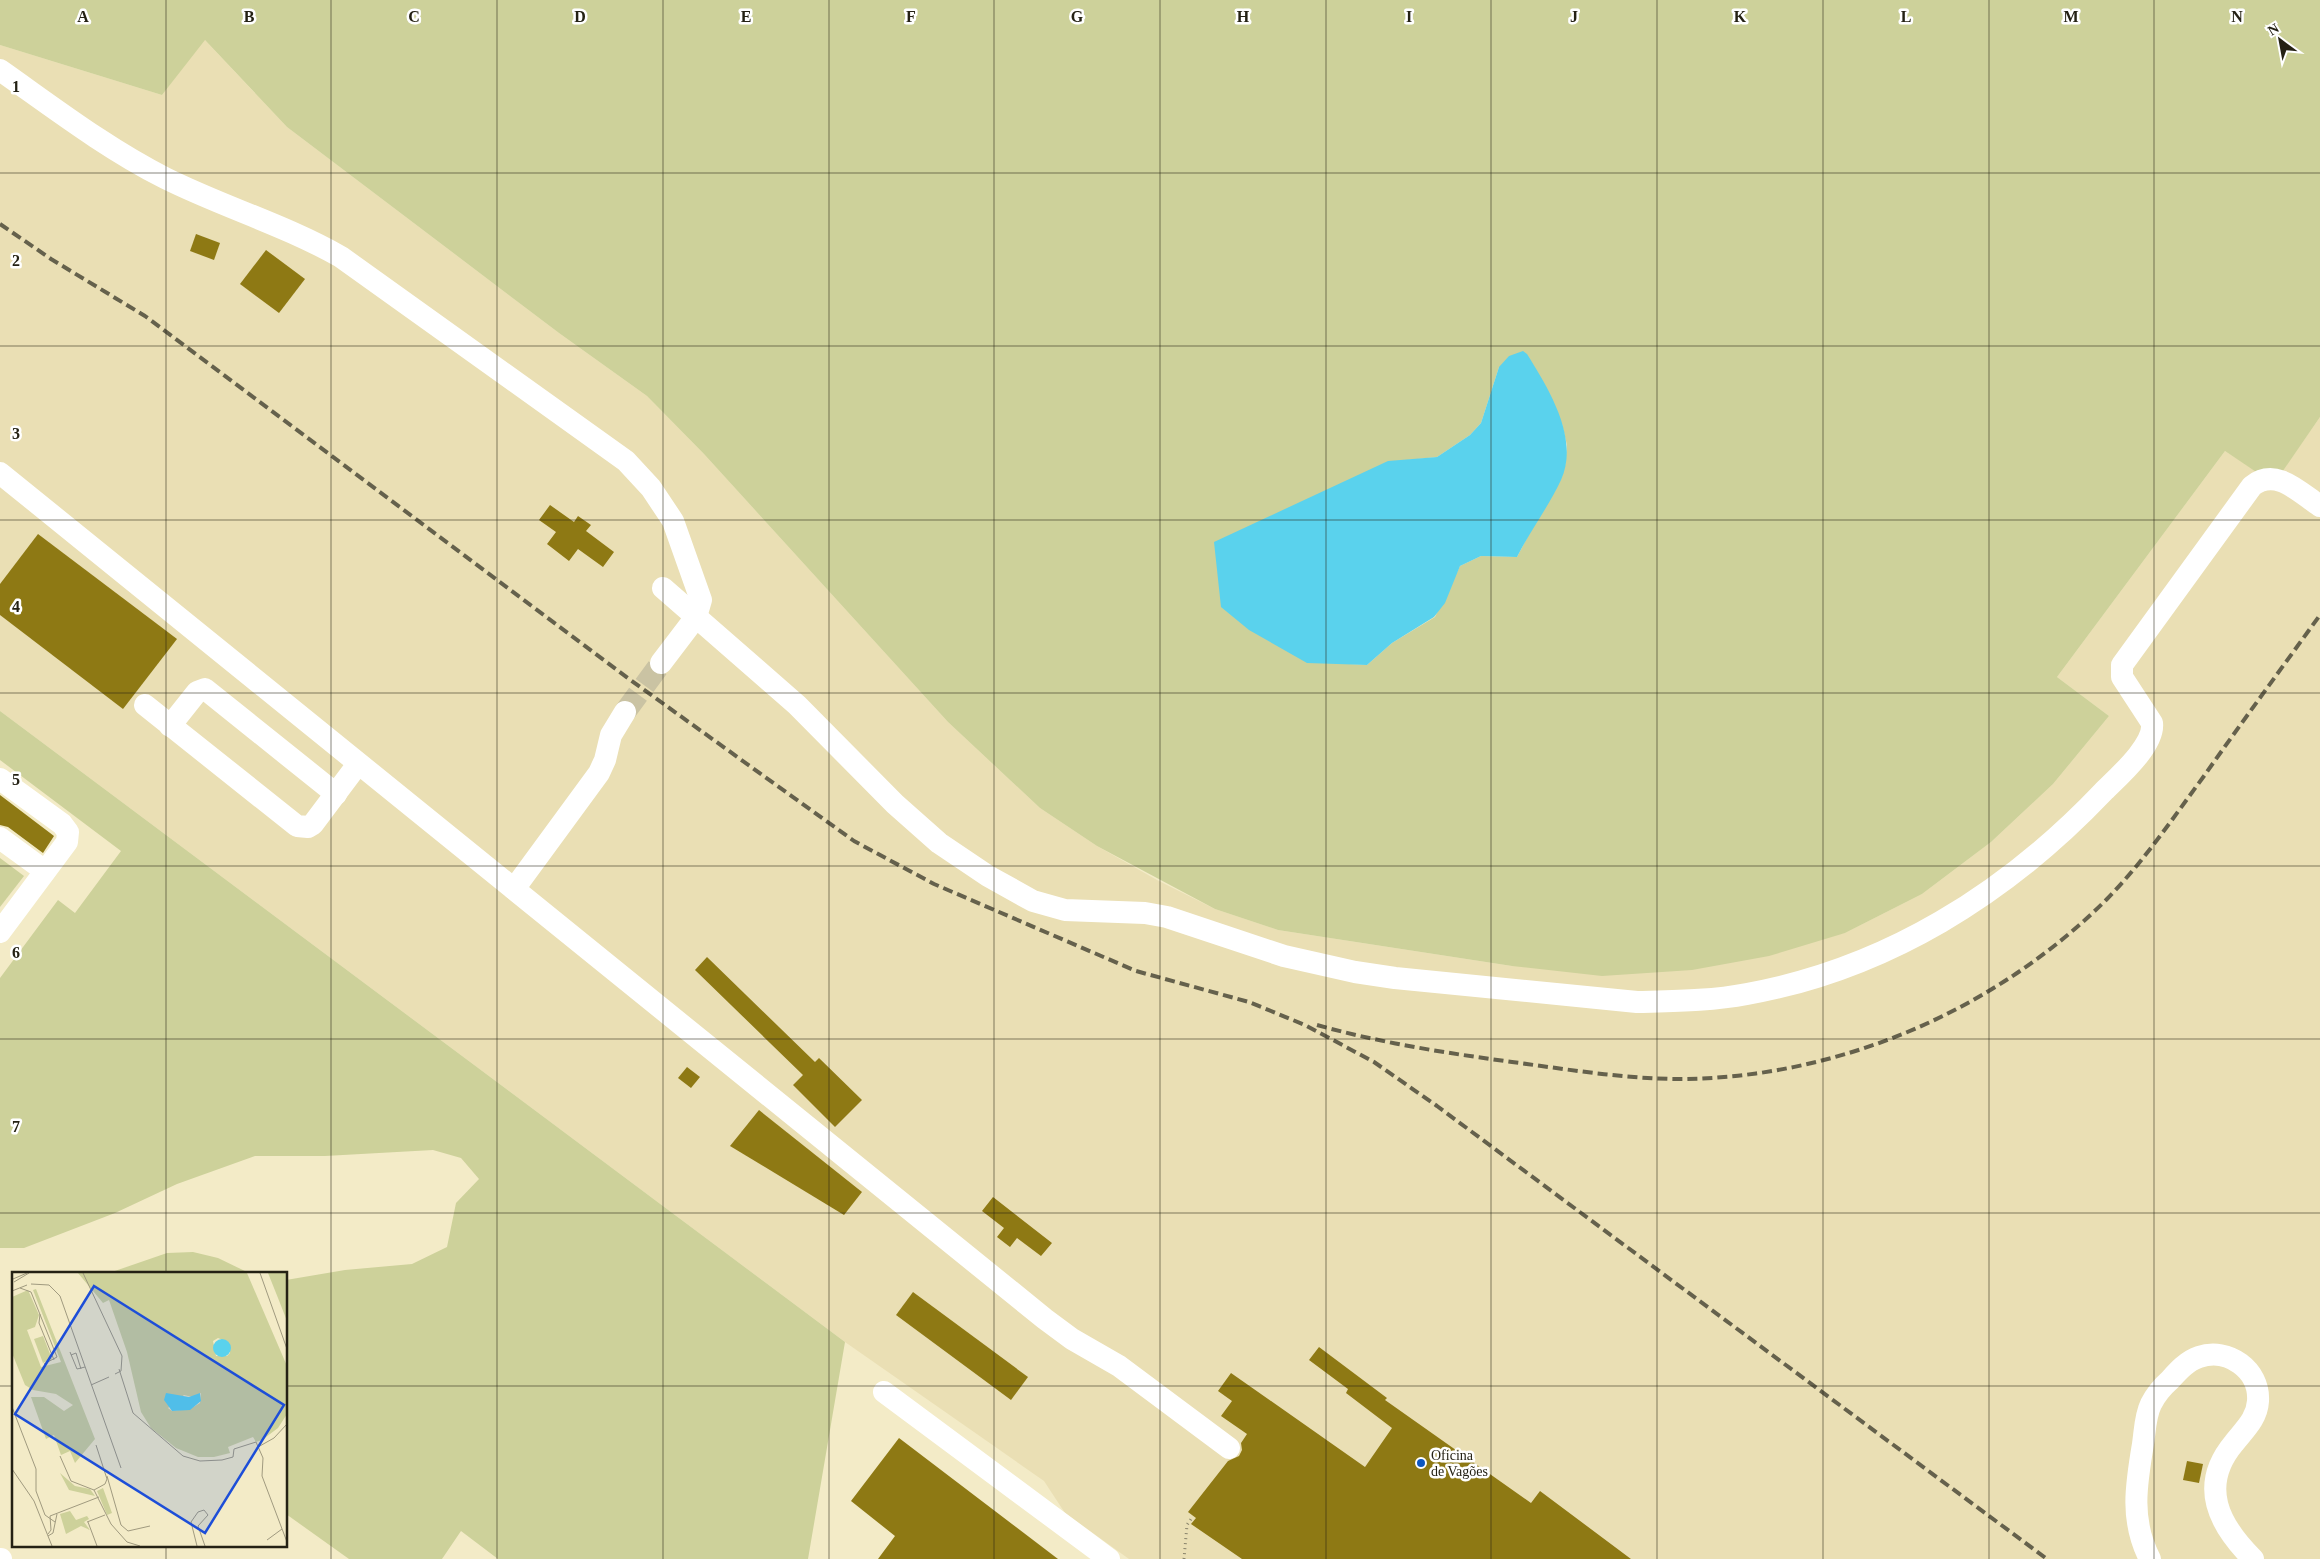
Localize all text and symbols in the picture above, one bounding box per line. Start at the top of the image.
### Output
text: A [77,8,89,25]
text: B [244,8,255,25]
text: C [408,8,420,25]
text: D [574,8,586,25]
text: E [741,8,751,25]
text: F [906,8,916,25]
text: G [1071,8,1084,25]
text: H [1237,8,1250,25]
text: I [1406,8,1412,25]
text: J [1570,8,1578,25]
text: K [1734,8,1747,25]
text: L [1901,8,1911,25]
text: M [2063,8,2079,25]
text: N [2231,8,2243,25]
north arrow [2255,15,2305,65]
text: N [2265,20,2282,38]
text: 1 [12,78,20,95]
text: 2 [12,252,20,269]
text: 3 [12,425,20,442]
text: 4 [12,598,20,615]
text: 5 [12,771,20,788]
text: 6 [12,944,20,961]
text: 7 [12,1118,20,1135]
inset map [12,1272,288,1546]
place label: Oficina de Vagões [1431,1448,1488,1479]
marker: Oficina de Vagões [1415,1457,1427,1469]

